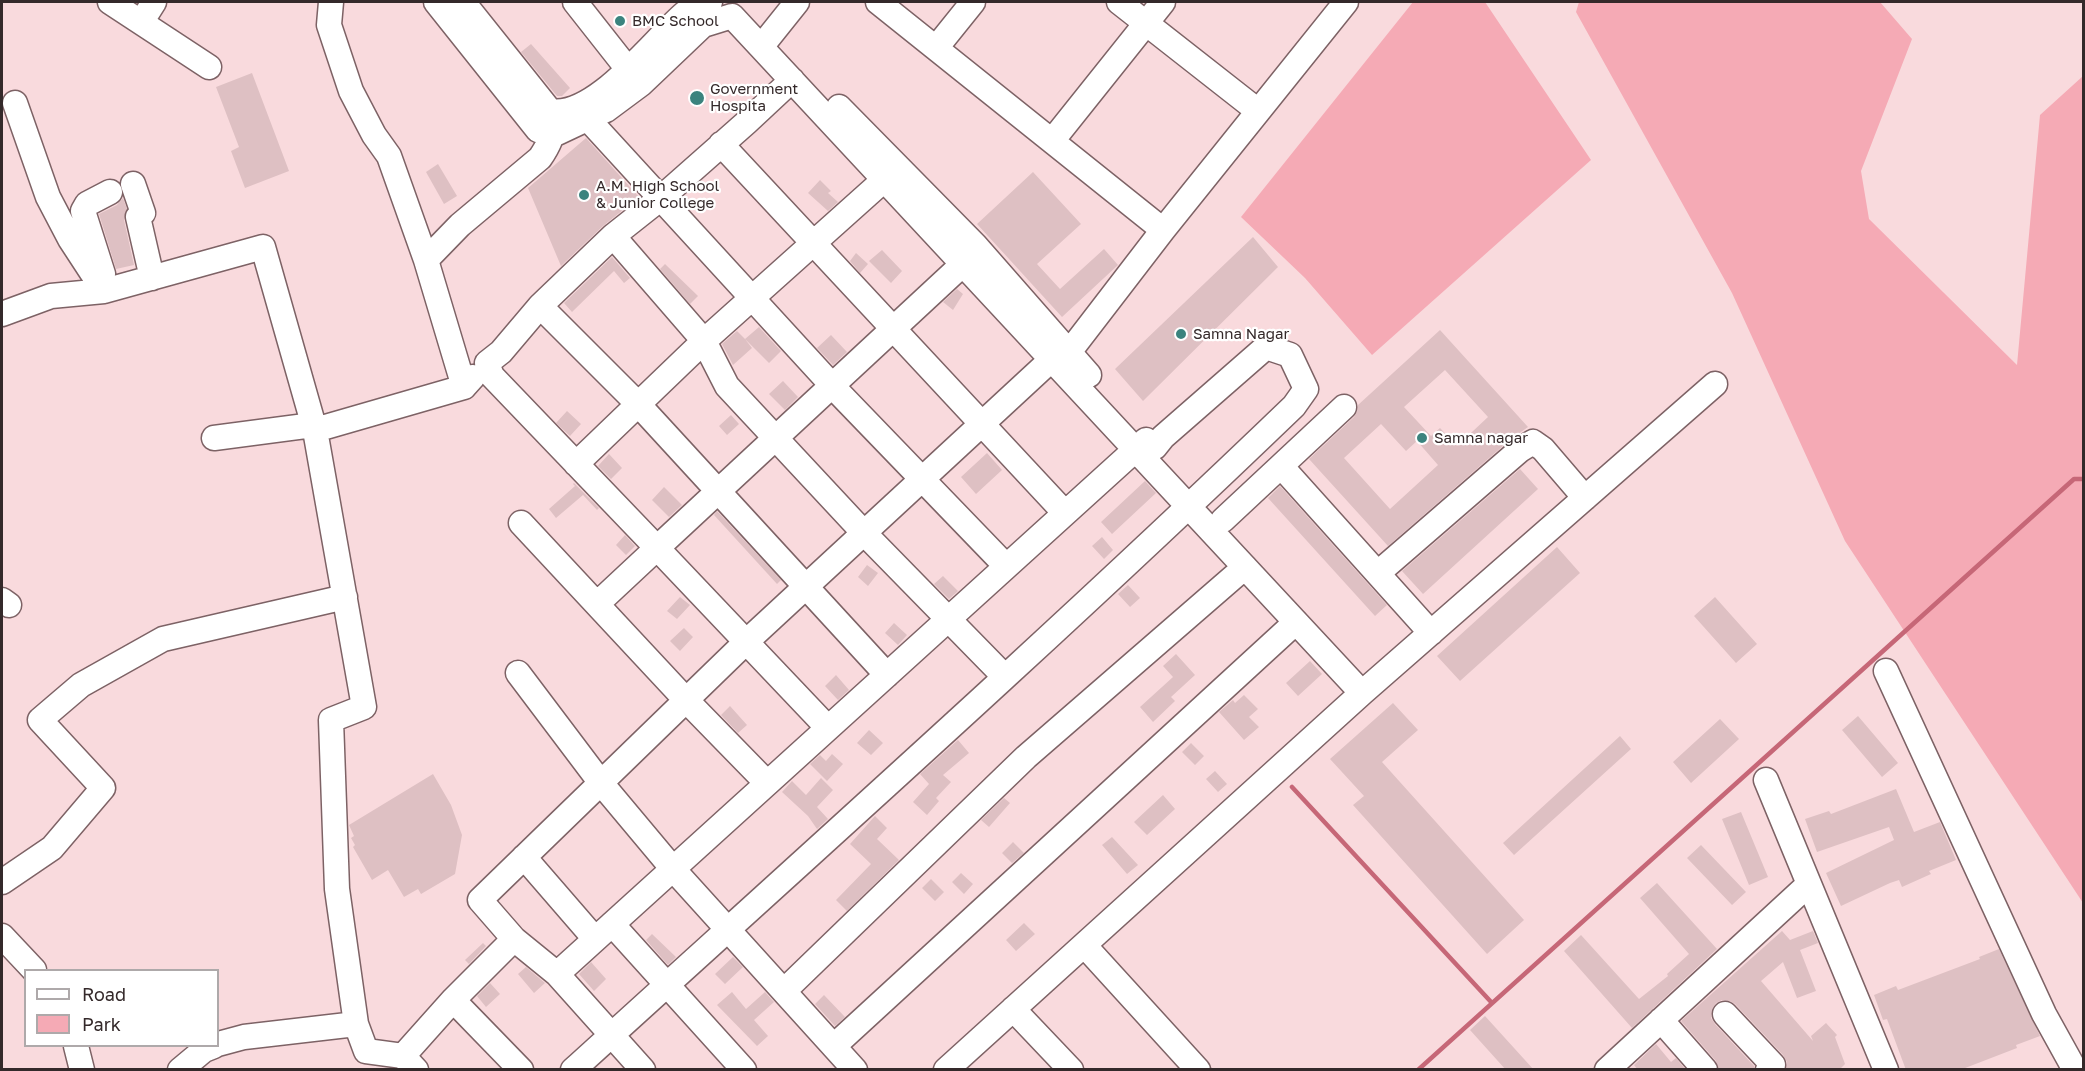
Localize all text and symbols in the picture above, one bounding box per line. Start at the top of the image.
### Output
place label: BMC School [632,12,719,30]
marker: BMC School [613,14,627,28]
place label: Government Hospita [710,80,798,115]
marker: Government Hospita [688,89,706,107]
place label: A.M. High School & Junior College [596,177,719,212]
marker: A.M. High School & Junior College [577,188,591,202]
place label: Samna Nagar [1193,325,1289,343]
marker: Samna Nagar [1174,327,1188,341]
place label: Samna nagar [1434,429,1528,447]
marker: Samna nagar [1415,431,1429,445]
legend [24,969,219,1047]
text: Road [82,983,126,1005]
text: Park [82,1013,121,1035]

